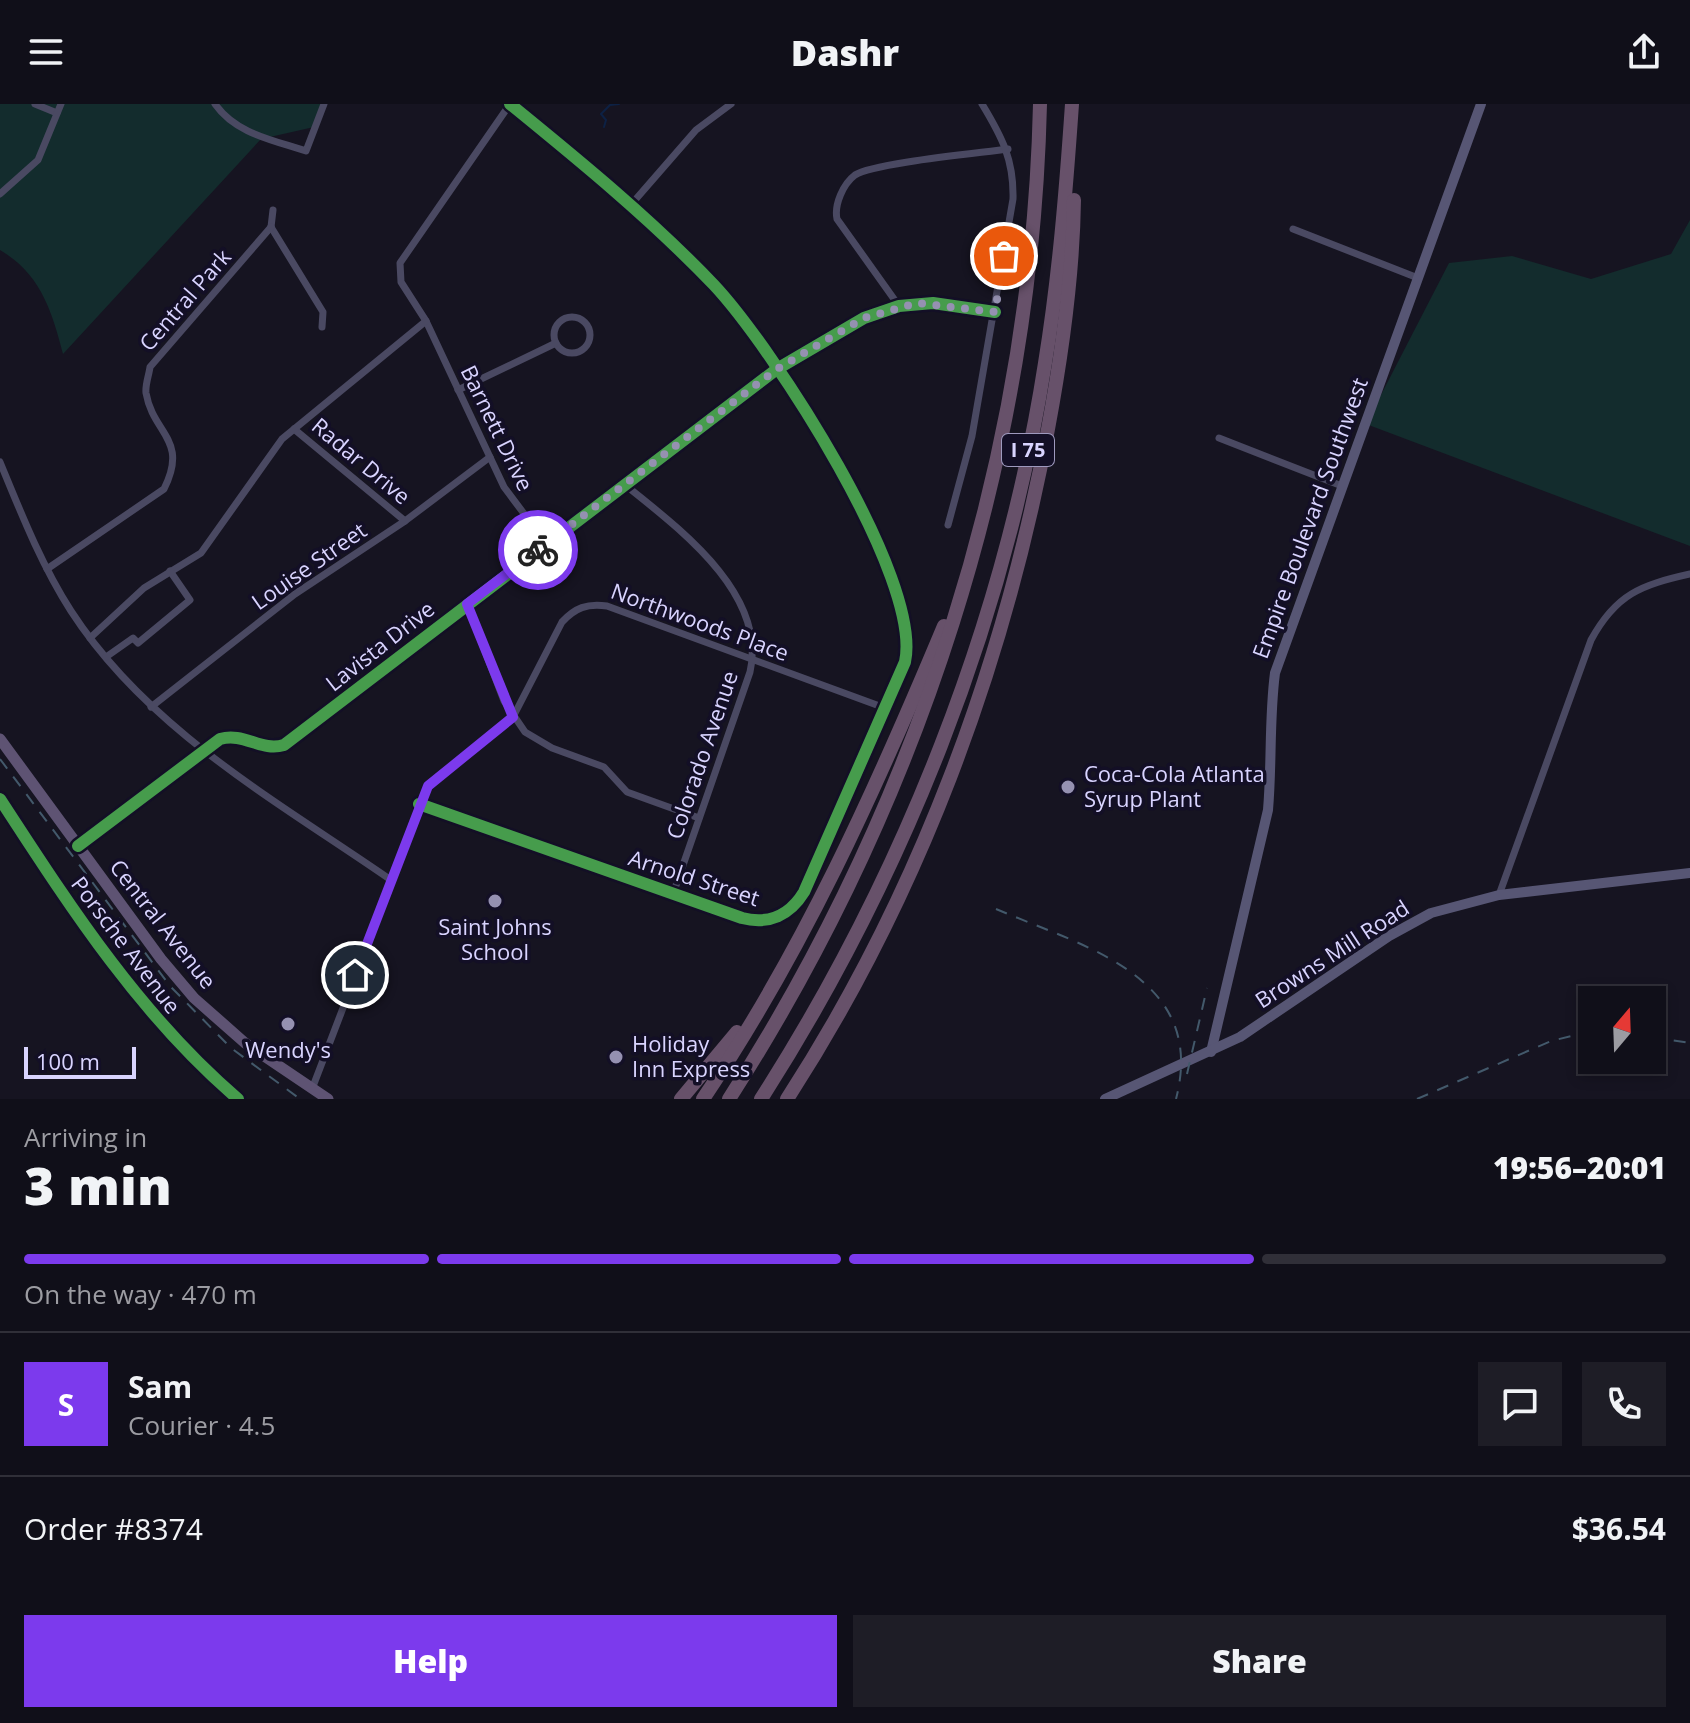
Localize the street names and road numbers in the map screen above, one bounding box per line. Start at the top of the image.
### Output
street label: Central Park [132,242,237,357]
street label: Barnett Drive [454,360,541,495]
street label: Empire Boulevard Southwest [1244,373,1374,662]
street label: Radar Drive [306,410,417,510]
road number: I 75 [1002,434,1054,466]
street label: Louise Street [245,514,372,616]
street label: Northwoods Place [607,575,793,667]
street label: Lavista Drive [319,593,440,697]
street label: Colorado Avenue [658,667,744,843]
street label: Arnold Street [625,842,764,912]
street label: Central Avenue [104,852,224,994]
street label: Porsche Avenue [65,870,188,1019]
street label: Browns Mill Road [1249,892,1414,1014]

